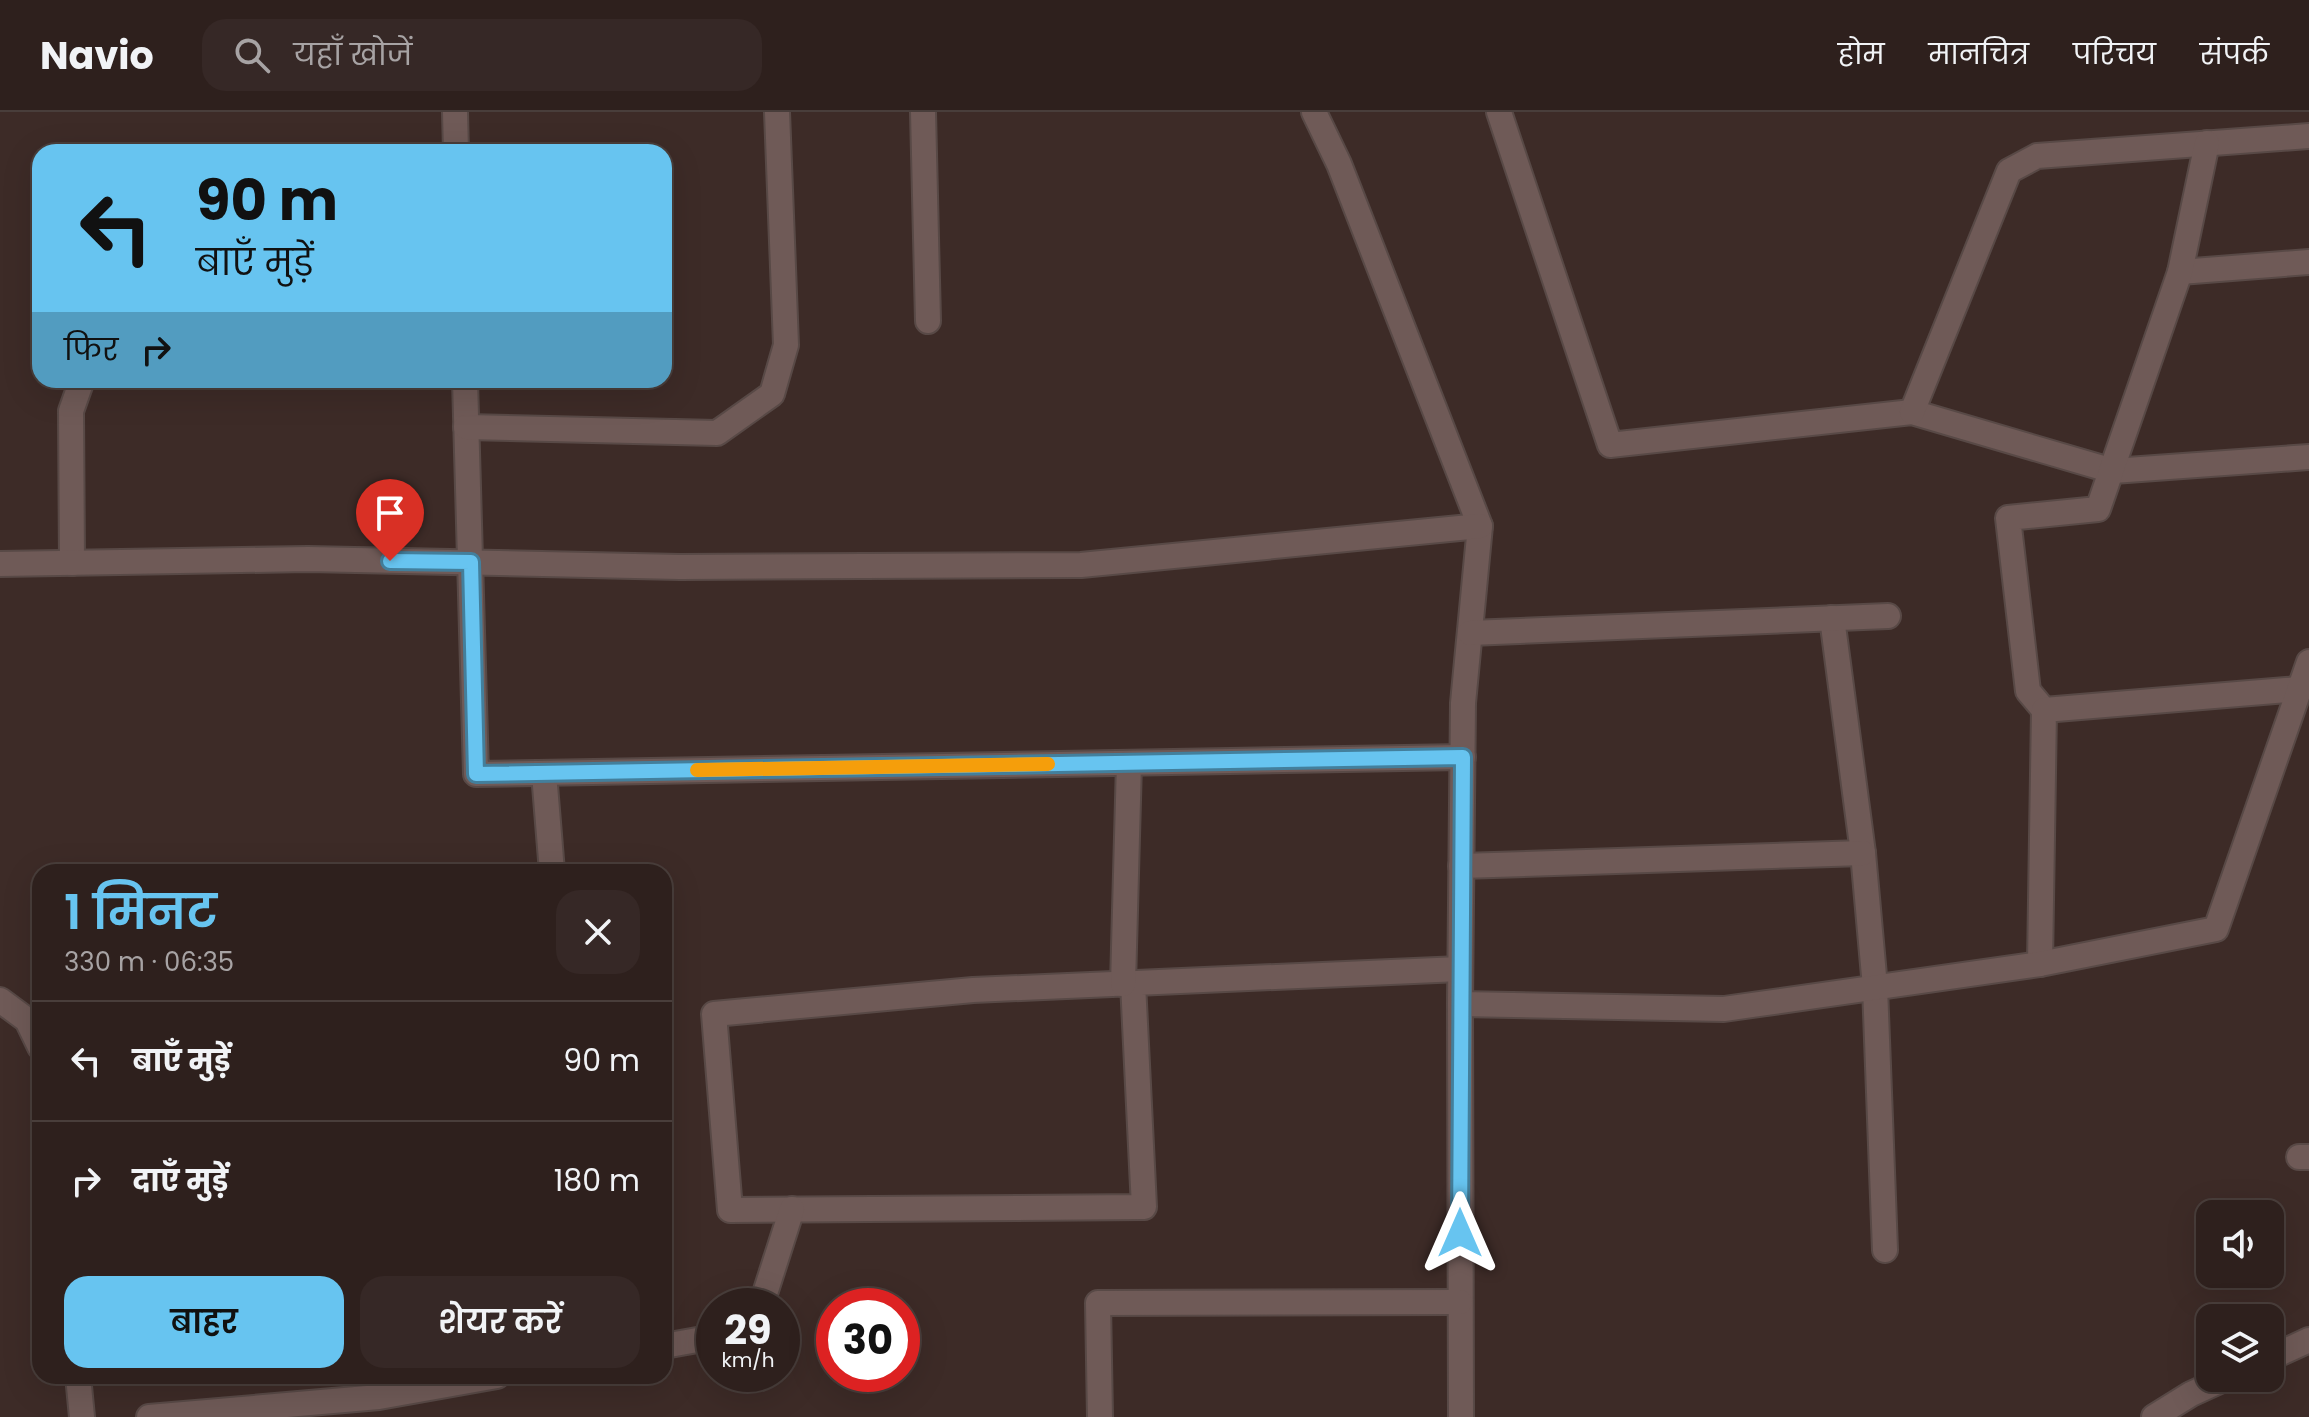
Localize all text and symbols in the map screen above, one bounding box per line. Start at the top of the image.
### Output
search box [202,19,762,91]
text: Navio [40,29,154,82]
icon: search [230,33,274,77]
text: यहाँ खोजें [294,33,412,76]
text: होम [1838,35,1884,74]
text: मानचित्र [1928,35,2029,74]
text: परिचय [2073,35,2156,74]
text: संपर्क [2200,35,2269,74]
text: 90 m [196,161,338,240]
icon: left [64,176,168,280]
text: बाएँ मुड़ें [196,237,313,288]
text: फिर [64,328,118,371]
icon: right [134,328,178,372]
pin [356,479,424,561]
icon: arrive [368,491,412,535]
text: 1 मिनट [64,879,217,946]
button: close [556,890,640,974]
text: 330 m · 06:35 [64,944,234,980]
icon: left [64,1039,108,1083]
text: बाएँ मुड़ें [132,1039,230,1082]
text: 90 m [563,1039,640,1082]
icon: right [64,1159,108,1203]
text: दाएँ मुड़ें [132,1159,228,1202]
text: 180 m [554,1159,640,1202]
position arrow [1418,1191,1502,1275]
map controls [2196,1200,2284,1392]
button: sound [2196,1200,2284,1288]
button: बाहर [64,1276,344,1368]
button: शेयर करें [360,1276,640,1368]
speed limit sign: 30 [816,1288,920,1392]
text: 29 [724,1302,772,1358]
button: layers [2196,1304,2284,1392]
text: km/h [721,1346,775,1374]

